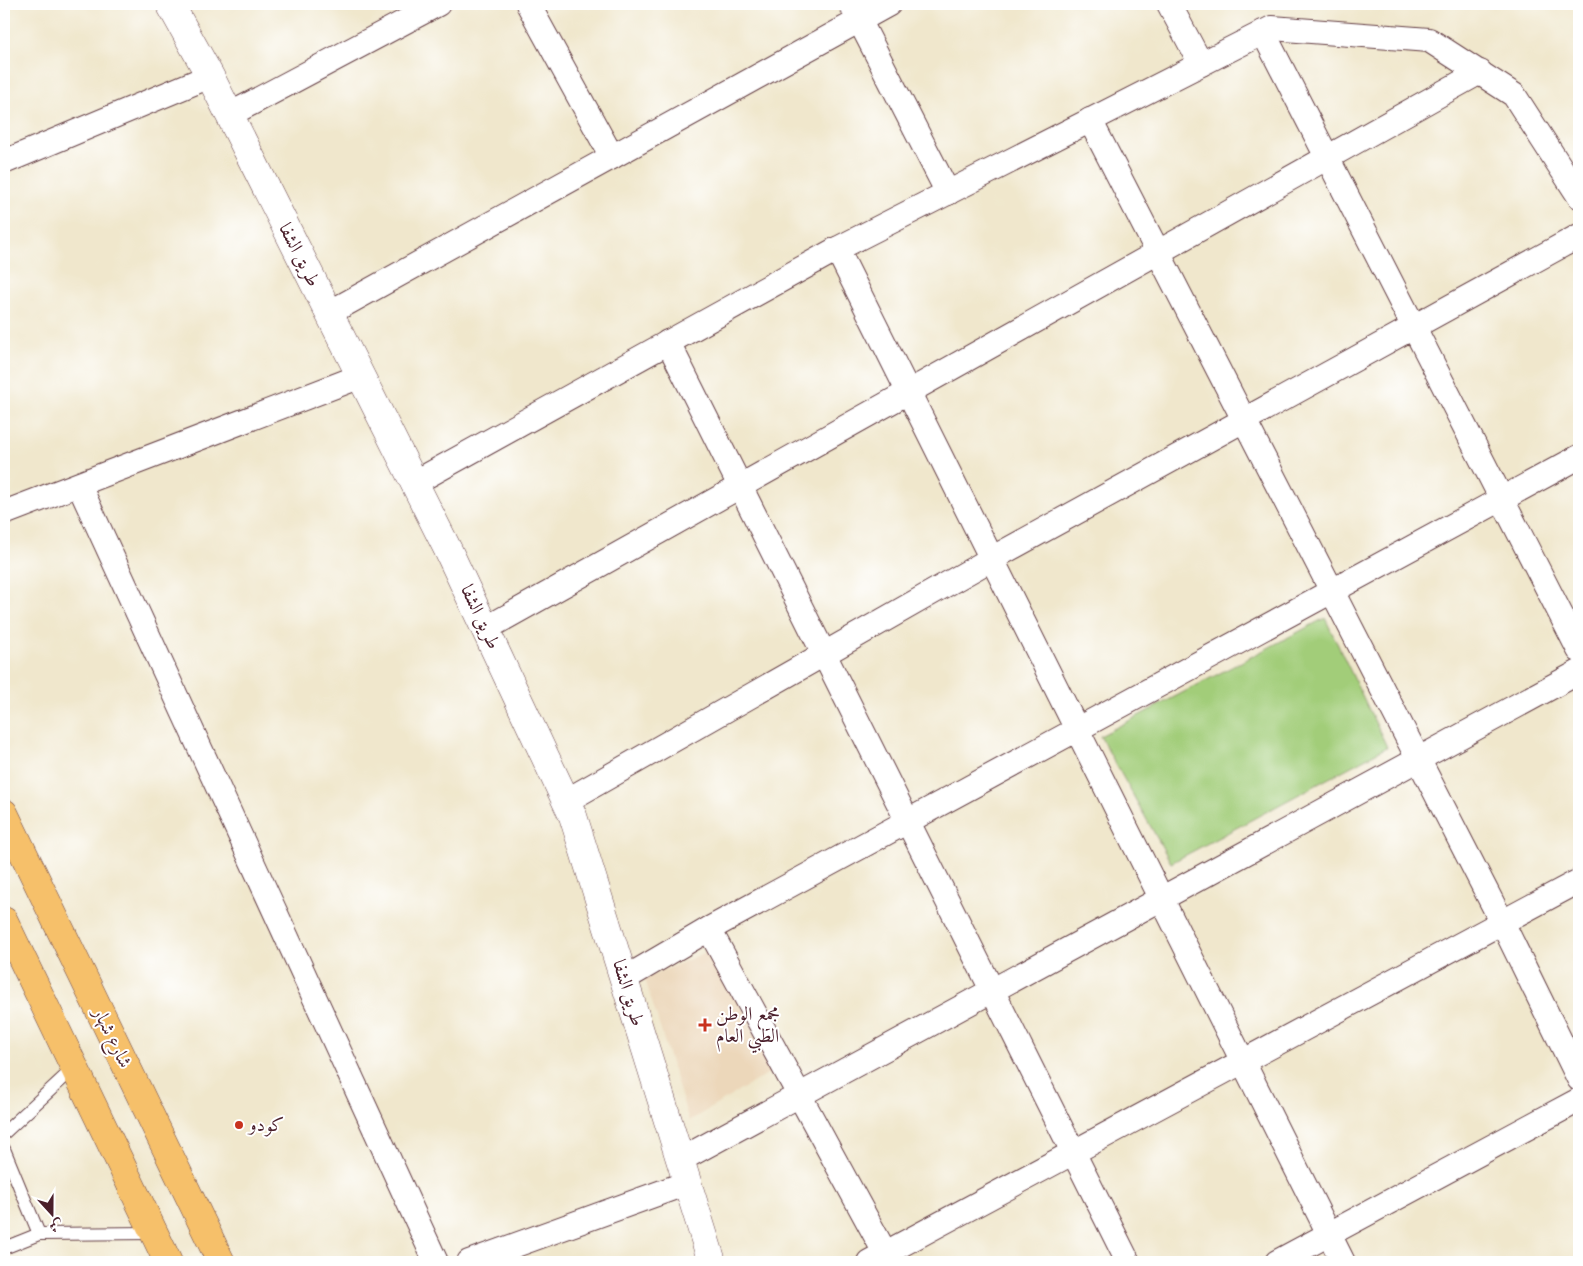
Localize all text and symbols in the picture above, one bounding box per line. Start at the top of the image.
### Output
street label: طريق الشفا [273,219,325,291]
street label: طريق الشفا [455,581,505,653]
street label: طريق الشفا [607,957,649,1029]
street label: شارع شهار [84,1002,136,1073]
place label: مجمع الوطن الطبي العام [716,1003,780,1054]
marker: مجمع الوطن الطبي العام [698,1018,712,1032]
place label: كودو [247,1114,284,1137]
marker: كودو [233,1119,245,1131]
north arrow [28,1188,78,1238]
text: ش [46,1214,66,1236]

